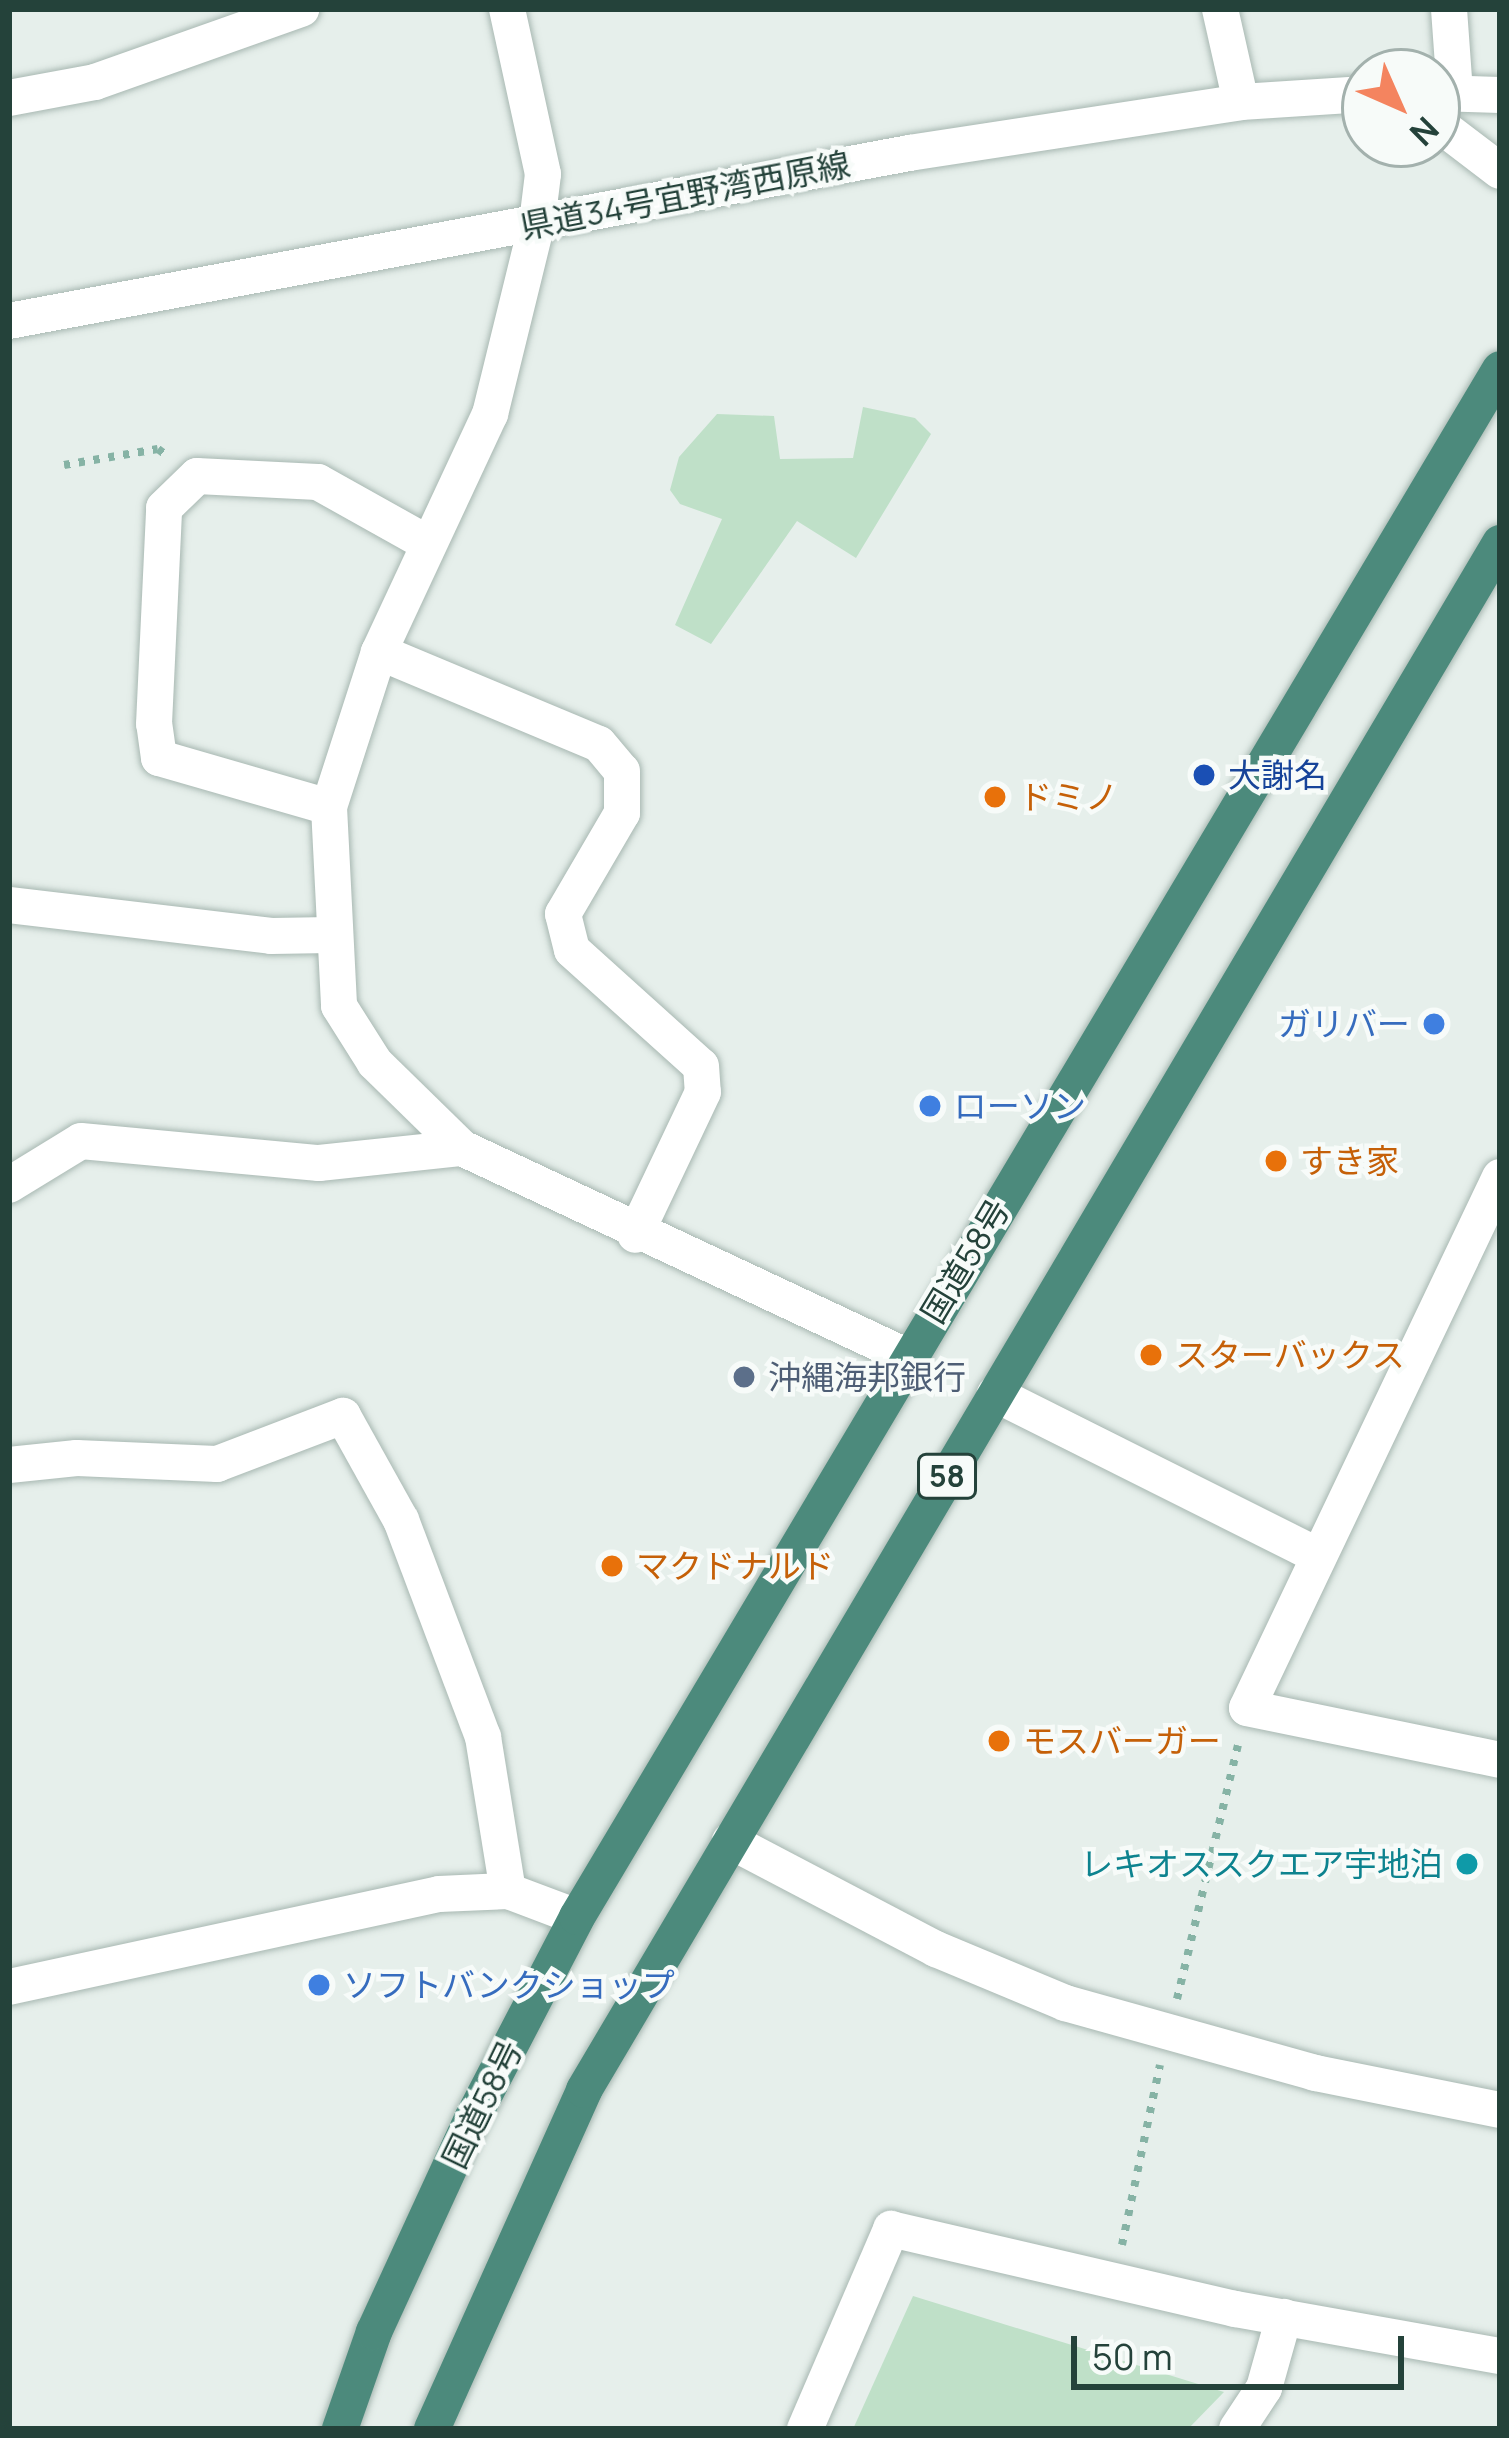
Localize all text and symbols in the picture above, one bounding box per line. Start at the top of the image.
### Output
north arrow [1341,48,1461,168]
text: N [1400,107,1449,156]
street label: 県道34号宜野湾西原線 [517,144,853,246]
place label: 大謝名 [1228,755,1327,795]
marker: 大謝名 [1191,762,1217,788]
place label: ドミノ [1019,777,1118,817]
marker: ドミノ [982,784,1008,810]
place label: ガリバー [1278,1004,1410,1044]
marker: ガリバー [1421,1011,1447,1037]
place label: ローソン [954,1086,1086,1126]
marker: ローソン [917,1093,943,1119]
place label: すき家 [1300,1141,1399,1181]
marker: すき家 [1263,1148,1289,1174]
street label: 国道58号 [913,1192,1017,1330]
place label: スターバックス [1175,1335,1406,1375]
marker: スターバックス [1138,1342,1164,1368]
place label: 沖縄海邦銀行 [768,1357,966,1397]
marker: 沖縄海邦銀行 [731,1364,757,1390]
road number: 58 [917,1452,977,1500]
place label: マクドナルド [636,1546,834,1586]
marker: マクドナルド [599,1553,625,1579]
place label: モスバーガー [1023,1721,1221,1761]
marker: モスバーガー [986,1728,1012,1754]
place label: レキオススクエア宇地泊 [1080,1844,1443,1884]
marker: レキオススクエア宇地泊 [1454,1851,1480,1877]
place label: ソフトバンクショップ [343,1965,673,2005]
marker: ソフトバンクショップ [306,1972,332,1998]
street label: 国道58号 [434,2034,530,2174]
scale bar [1077,2312,1410,2386]
text: 50 m [1092,2332,1172,2381]

